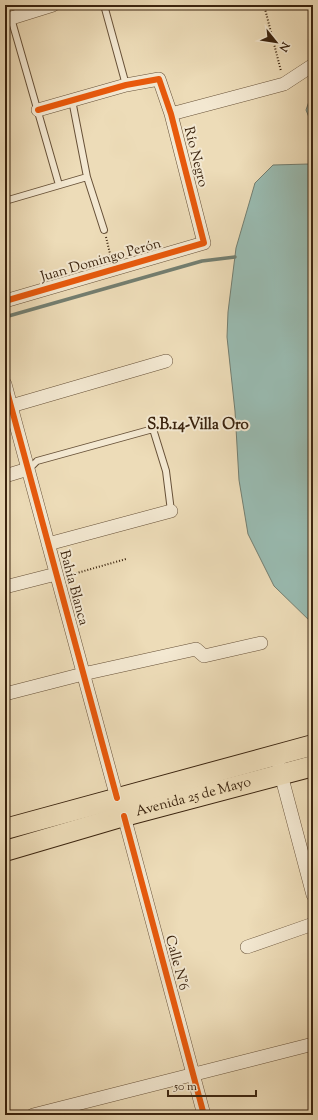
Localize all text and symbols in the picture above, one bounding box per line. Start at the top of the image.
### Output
north arrow [256,22,296,62]
text: N [275,38,293,54]
street label: Río Negro [178,125,212,190]
street label: Juan Domingo Perón [37,234,164,288]
district label: S.B.14-Villa Oro [147,415,249,436]
street label: Bahía Blanca [53,548,93,628]
street label: Avenida 25 de Mayo [134,773,254,822]
street label: Calle N°6 [159,933,193,993]
scale bar [168,1072,256,1098]
text: 50 m [173,1078,197,1096]

